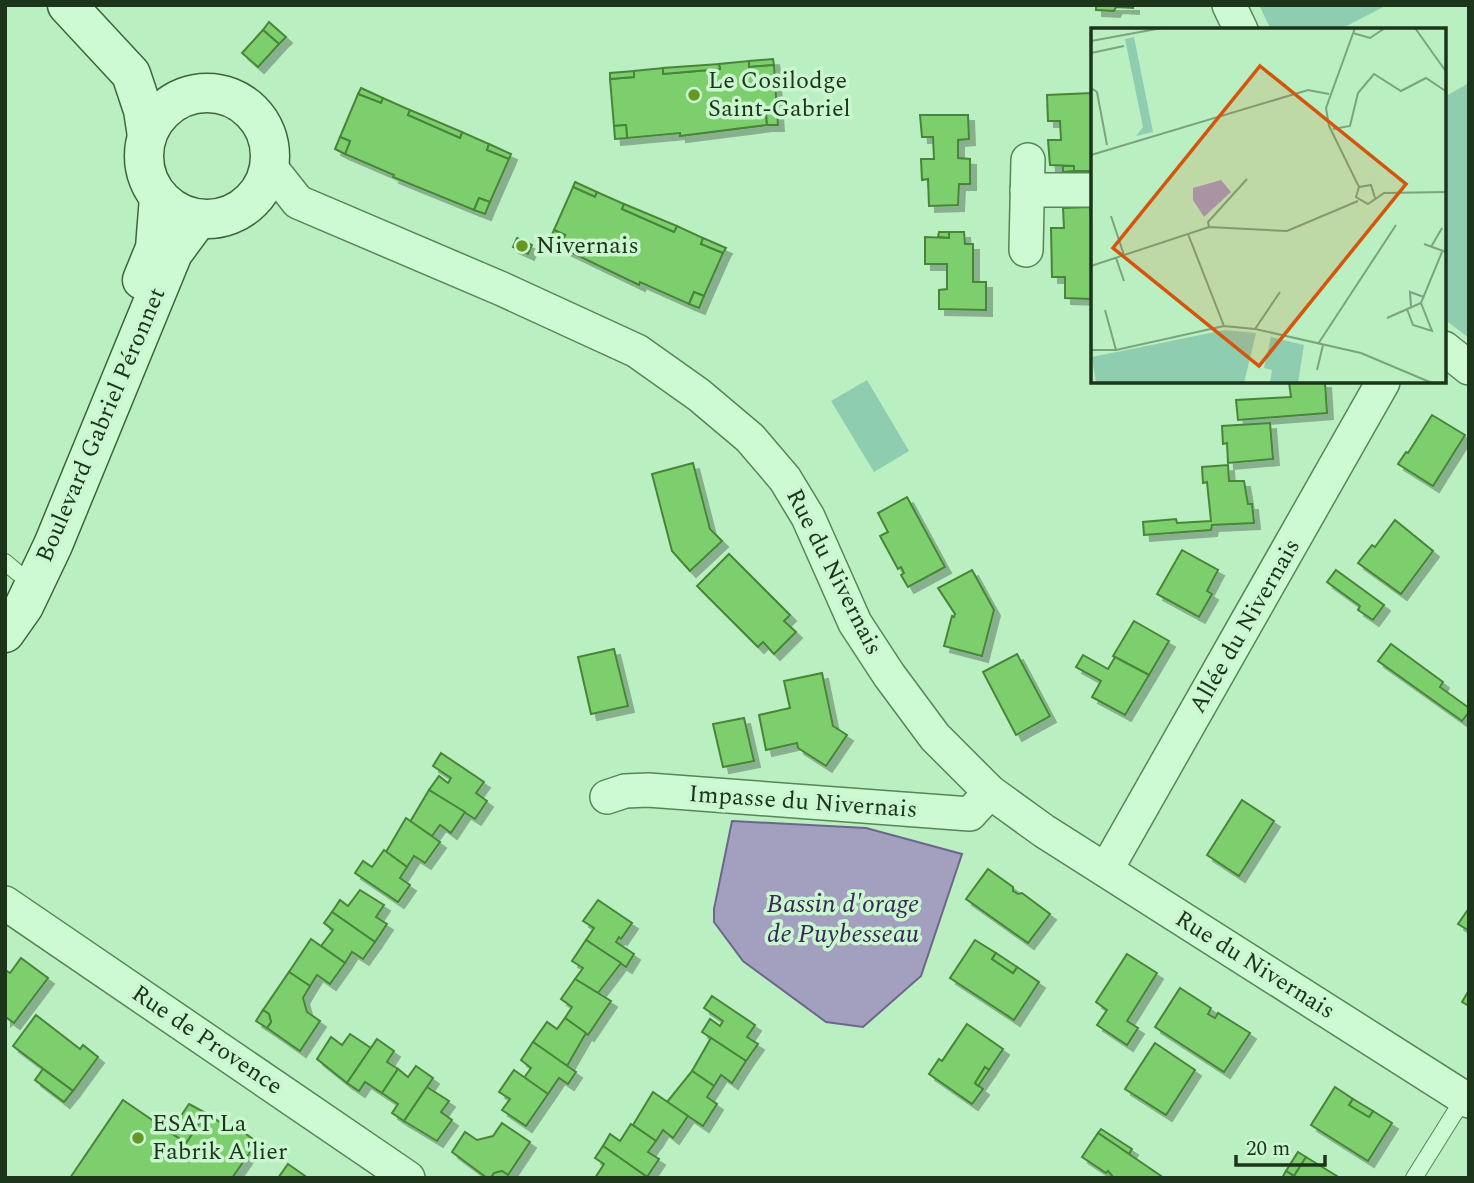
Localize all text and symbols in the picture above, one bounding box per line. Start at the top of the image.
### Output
inset map [1091,28,1446,383]
place label: Le Cosilodge Saint-Gabriel [708,63,851,127]
marker: Le Cosilodge Saint-Gabriel [686,87,702,103]
place label: Nivernais [536,228,639,264]
marker: Nivernais [514,238,530,254]
street label: Boulevard Gabriel Péronnet [27,282,175,568]
street label: Rue du Nivernais [777,482,891,662]
street label: Allée du Nivernais [1180,532,1310,720]
street label: Impasse du Nivernais [687,776,919,828]
water label: Bassin d'orage de Puybesseau [767,884,920,954]
street label: Rue du Nivernais [1168,901,1342,1029]
street label: Rue de Provence [124,976,290,1104]
place label: ESAT La Fabrik A'lier [152,1106,287,1170]
scale bar [1236,1124,1325,1168]
marker: ESAT La Fabrik A'lier [130,1130,146,1146]
text: 20 m [1246,1133,1290,1165]

